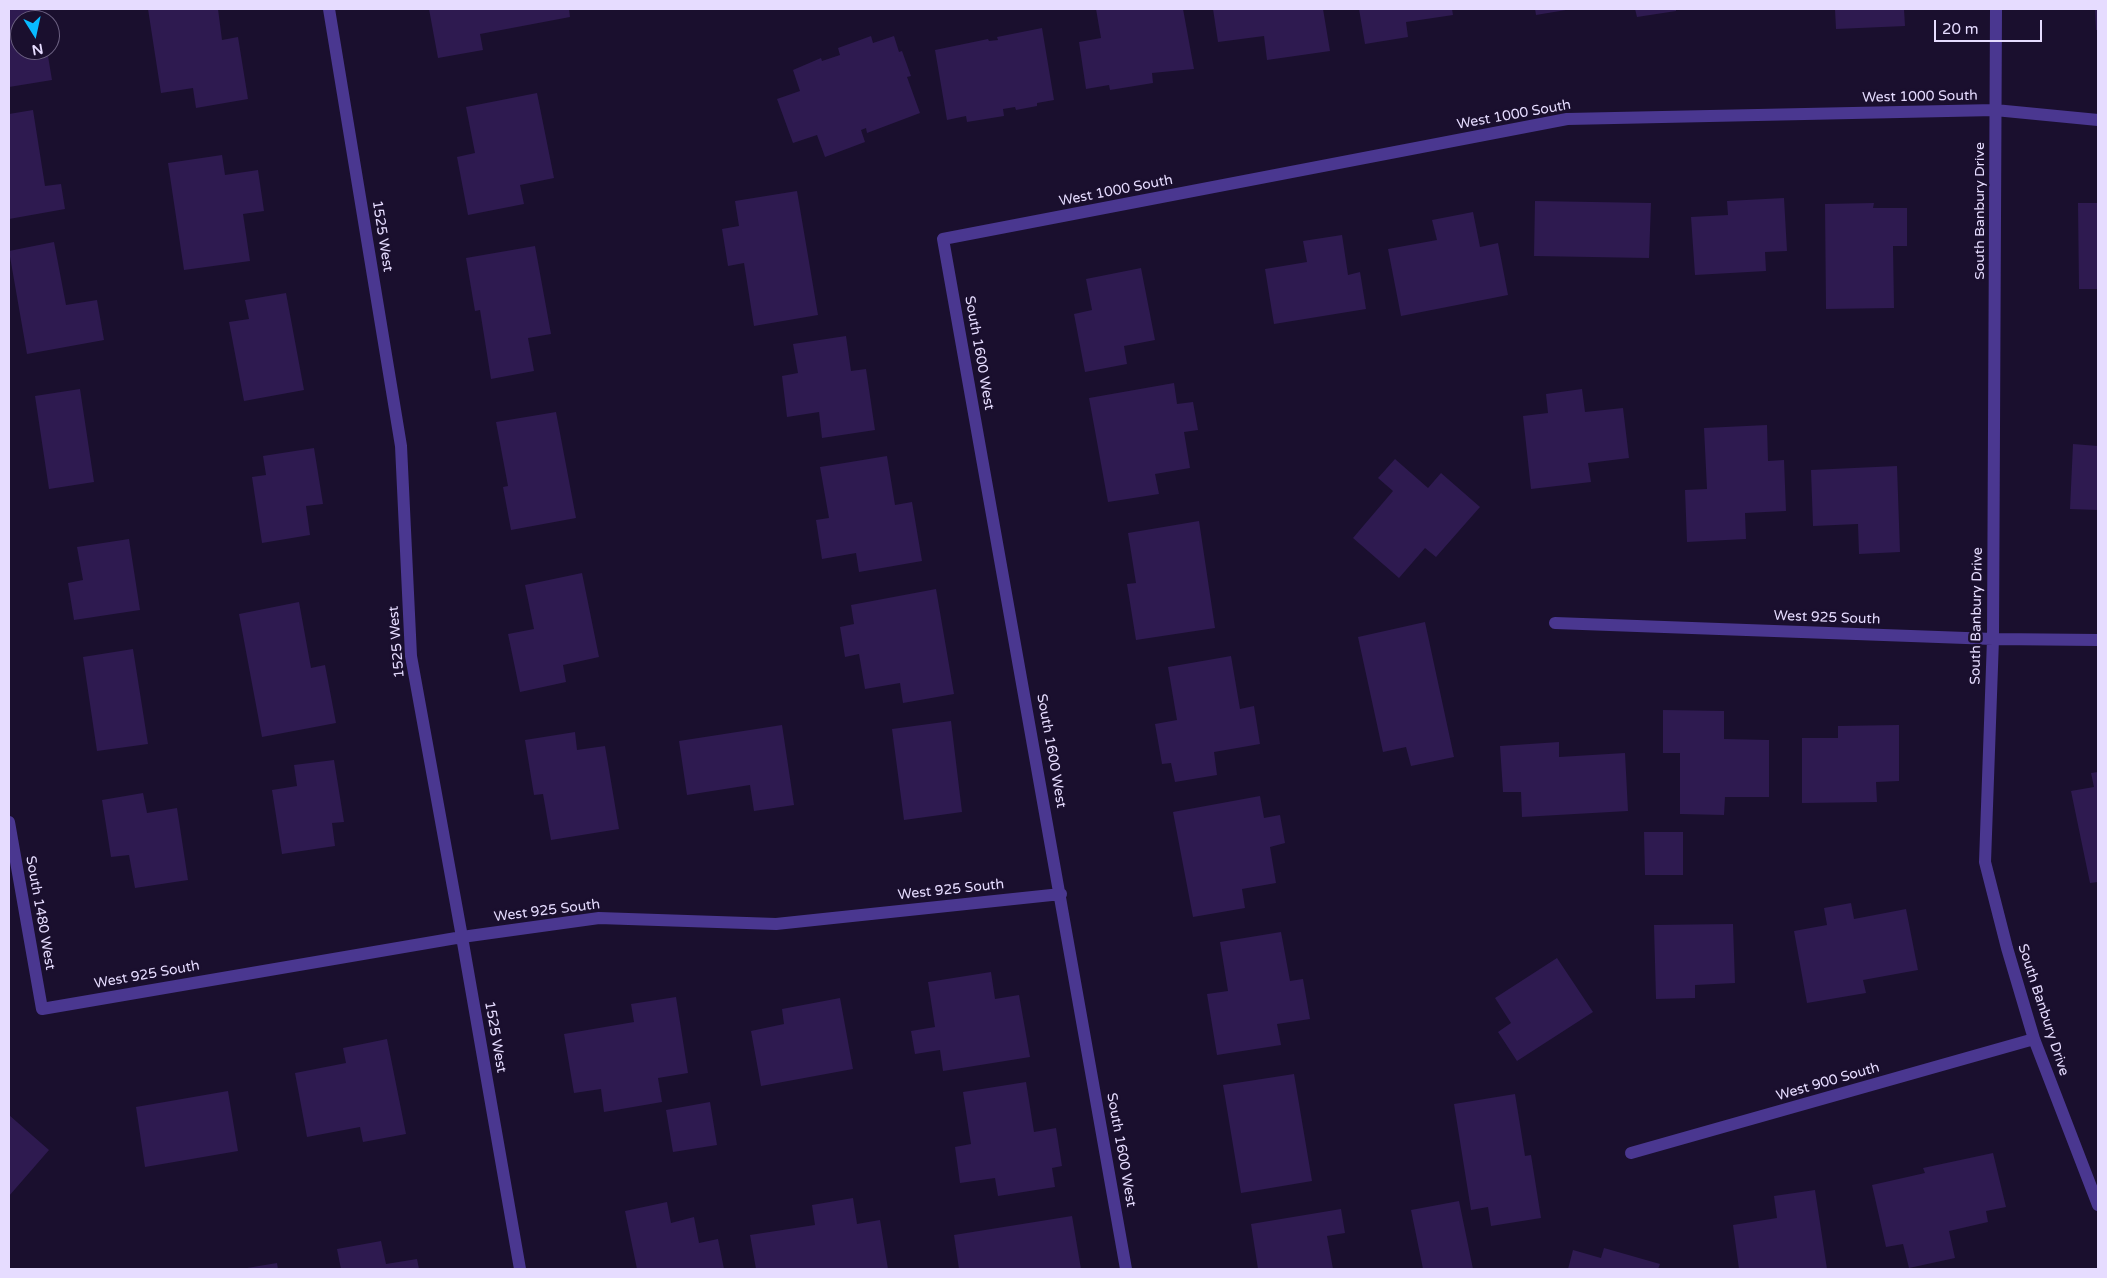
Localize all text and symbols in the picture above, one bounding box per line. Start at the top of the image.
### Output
north arrow [10,10,60,60]
scale bar [1937,10,2044,42]
text: 20 m [1942,20,1979,38]
text: N [31,40,45,59]
street label: West 1000 South [1862,88,1978,106]
street label: West 1000 South [1456,97,1572,133]
street label: South Banbury Drive [1972,142,1988,280]
street label: West 1000 South [1058,172,1174,210]
street label: 1525 West [368,199,396,273]
street label: South 1600 West [961,295,997,411]
street label: South Banbury Drive [1967,547,1987,685]
street label: 1525 West [385,605,409,679]
street label: West 925 South [1773,608,1881,628]
street label: South 1600 West [1033,693,1069,809]
street label: South 1480 West [22,855,58,971]
street label: West 925 South [897,876,1005,904]
street label: West 925 South [493,896,601,926]
street label: South Banbury Drive [2014,942,2072,1078]
street label: West 925 South [93,957,201,993]
street label: 1525 West [480,1000,510,1074]
street label: West 900 South [1774,1059,1882,1105]
street label: South 1600 West [1103,1092,1139,1208]

